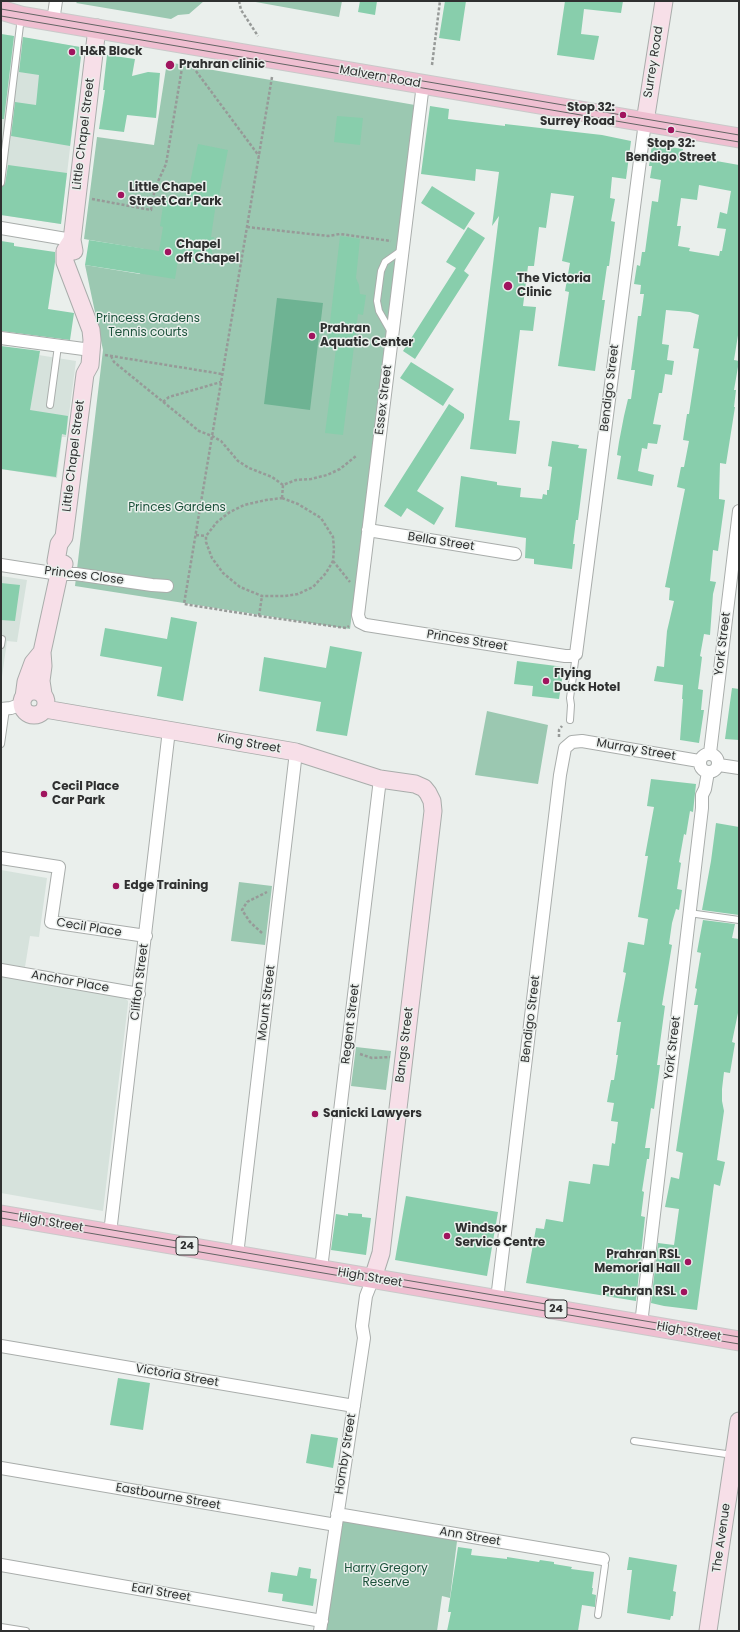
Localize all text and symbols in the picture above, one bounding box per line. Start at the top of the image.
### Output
street label: Surrey Road [641,25,667,99]
place label: H&R Block [80,45,142,59]
marker: H&R Block [67,47,77,57]
place label: Prahran clinic [179,58,265,72]
marker: Prahran clinic [164,59,176,71]
street label: Malvern Road [338,63,422,91]
street label: Little Chapel Street [70,77,98,191]
place label: Stop 32: Surrey Road [540,101,615,129]
marker: Stop 32: Surrey Road [618,110,628,120]
marker: Stop 32: Bendigo Street [666,125,676,135]
place label: Stop 32: Bendigo Street [626,137,716,165]
place label: Little Chapel Street Car Park [129,181,222,209]
marker: Little Chapel Street Car Park [116,190,126,200]
place label: Chapel off Chapel [176,238,239,266]
marker: Chapel off Chapel [163,247,173,257]
place label: The Victoria Clinic [517,272,591,300]
marker: The Victoria Clinic [502,280,514,292]
park label: Princess Gradens Tennis courts [96,312,200,340]
place label: Prahran Aquatic Center [320,322,413,350]
marker: Prahran Aquatic Center [307,331,317,341]
street label: Bendigo Street [598,344,622,432]
street label: Essex Street [373,364,395,436]
street label: Little Chapel Street [60,399,88,513]
park label: Princes Gardens [128,501,226,515]
street label: Bella Street [407,530,475,554]
street label: Princes Close [43,564,125,588]
street label: York Street [712,612,734,676]
street label: Princes Street [426,628,508,654]
place label: Flying Duck Hotel [554,667,620,695]
marker: Flying Duck Hotel [541,676,551,686]
street label: King Street [216,731,282,757]
street label: Murray Street [595,736,677,764]
place label: Cecil Place Car Park [52,780,119,808]
marker: Cecil Place Car Park [39,789,49,799]
place label: Edge Training [124,879,209,893]
marker: Edge Training [111,881,121,891]
street label: Cecil Place [55,916,123,940]
street label: Clifton Street [128,943,152,1021]
street label: Mount Street [255,964,279,1042]
street label: Anchor Place [30,968,110,996]
street label: Bendigo Street [519,975,543,1063]
street label: Regent Street [339,983,363,1065]
street label: Bangs Street [393,1006,417,1084]
street label: York Street [662,1016,684,1080]
place label: Sanicki Lawyers [323,1107,422,1121]
marker: Sanicki Lawyers [310,1109,320,1119]
street label: High Street [18,1210,84,1236]
place label: Windsor Service Centre [455,1222,545,1250]
marker: Windsor Service Centre [442,1231,452,1241]
road number: 24 [176,1237,198,1255]
place label: Prahran RSL Memorial Hall [594,1248,680,1276]
marker: Prahran RSL Memorial Hall [683,1257,693,1267]
street label: High Street [337,1265,403,1291]
place label: Prahran RSL [602,1285,676,1299]
marker: Prahran RSL [679,1287,689,1297]
road number: 24 [545,1300,567,1318]
street label: High Street [656,1319,722,1345]
street label: Victoria Street [134,1362,220,1390]
street label: Hornby Street [333,1413,359,1495]
street label: Eastbourne Street [114,1481,222,1513]
street label: The Avenue [710,1502,734,1574]
street label: Ann Street [438,1525,502,1549]
park label: Harry Gregory Reserve [344,1562,428,1590]
street label: Earl Street [130,1581,192,1605]

